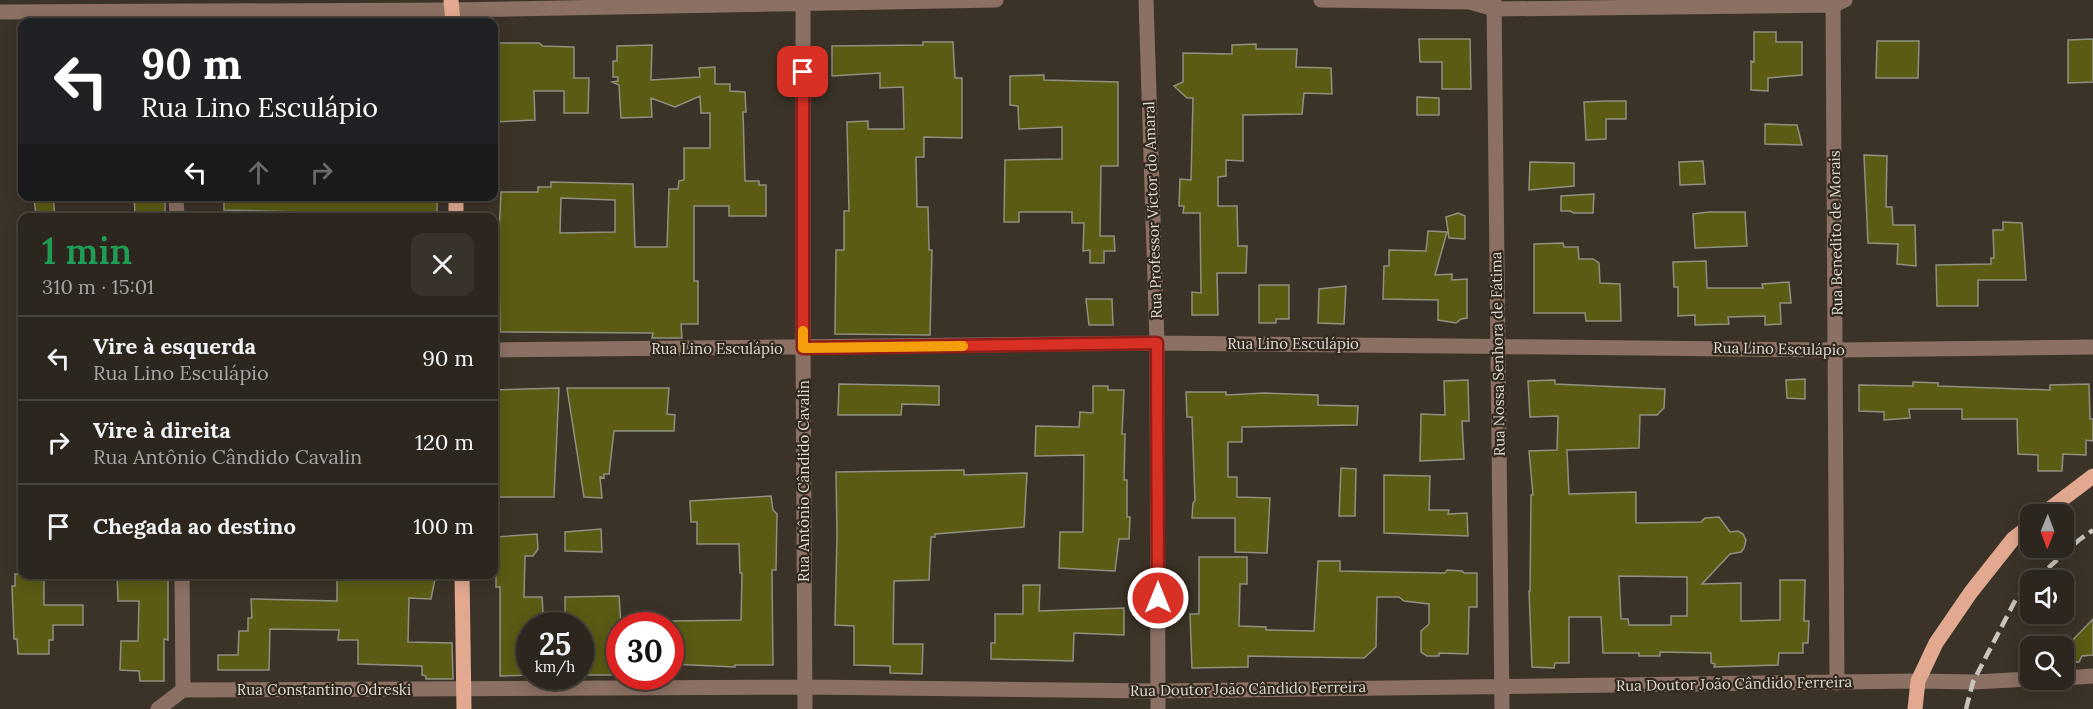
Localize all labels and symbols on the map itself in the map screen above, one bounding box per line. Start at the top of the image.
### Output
pin [777,46,828,97]
street label: Rua Professor Victor do Amaral [1139,101,1166,319]
street label: Rua Benedito de Morais [1825,150,1846,316]
street label: Rua Nossa Senhora de Fátima [1486,251,1509,457]
street label: Rua Lino Esculápio [1227,334,1359,353]
street label: Rua Lino Esculápio [1713,338,1845,359]
street label: Rua Lino Esculápio [651,339,783,358]
street label: Rua Antônio Cândido Cavalin [794,380,813,582]
north arrow [2020,504,2074,558]
position arrow [1126,566,1190,630]
speed limit sign: 30 [606,612,684,690]
street label: Rua Doutor João Cândido Ferreira [1616,672,1853,695]
street label: Rua Doutor João Cândido Ferreira [1130,677,1367,700]
street label: Rua Constantino Odreski [237,680,411,699]

